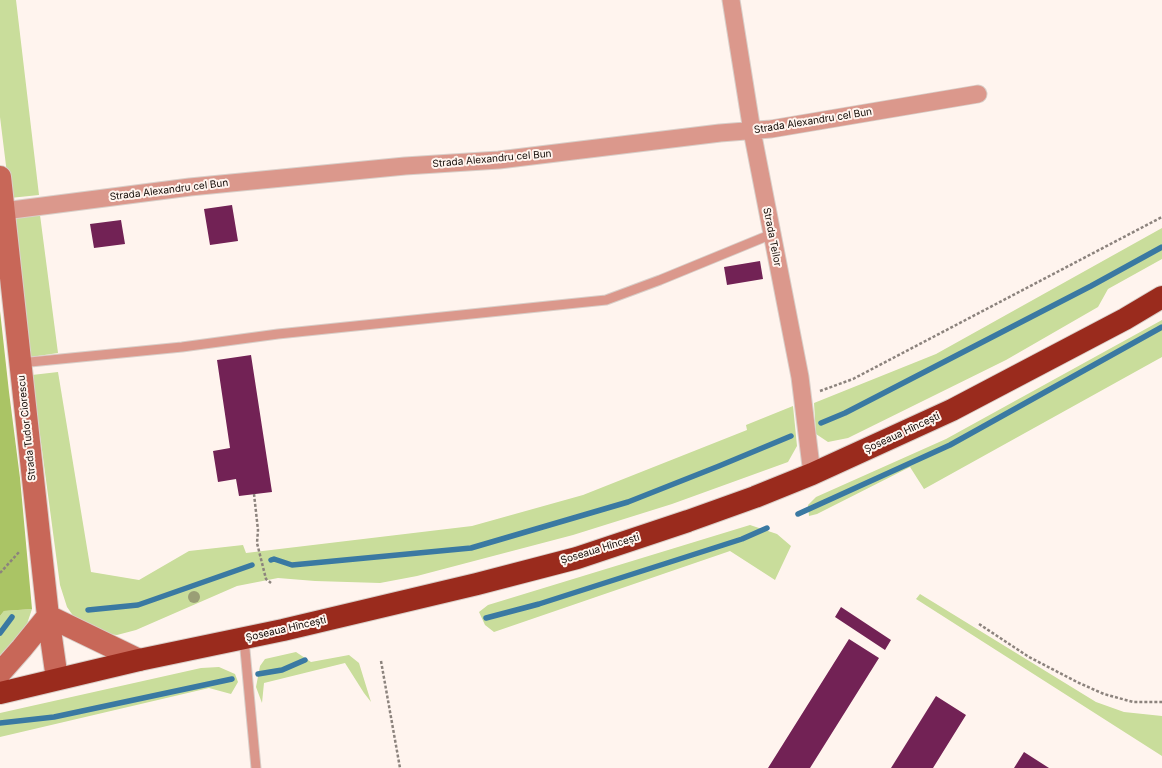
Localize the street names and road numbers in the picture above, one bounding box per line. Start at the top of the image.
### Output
street label: Strada Alexandru cel Bun [753,106,873,136]
street label: Strada Alexandru cel Bun [432,148,552,170]
street label: Strada Alexandru cel Bun [109,177,229,203]
street label: Strada Teilor [760,207,784,267]
street label: Strada Tudor Ciorescu [15,375,39,481]
street label: Șoseaua Hîncești [862,410,942,456]
street label: Șoseaua Hîncești [559,531,641,567]
street label: Șoseaua Hîncești [245,614,327,644]

